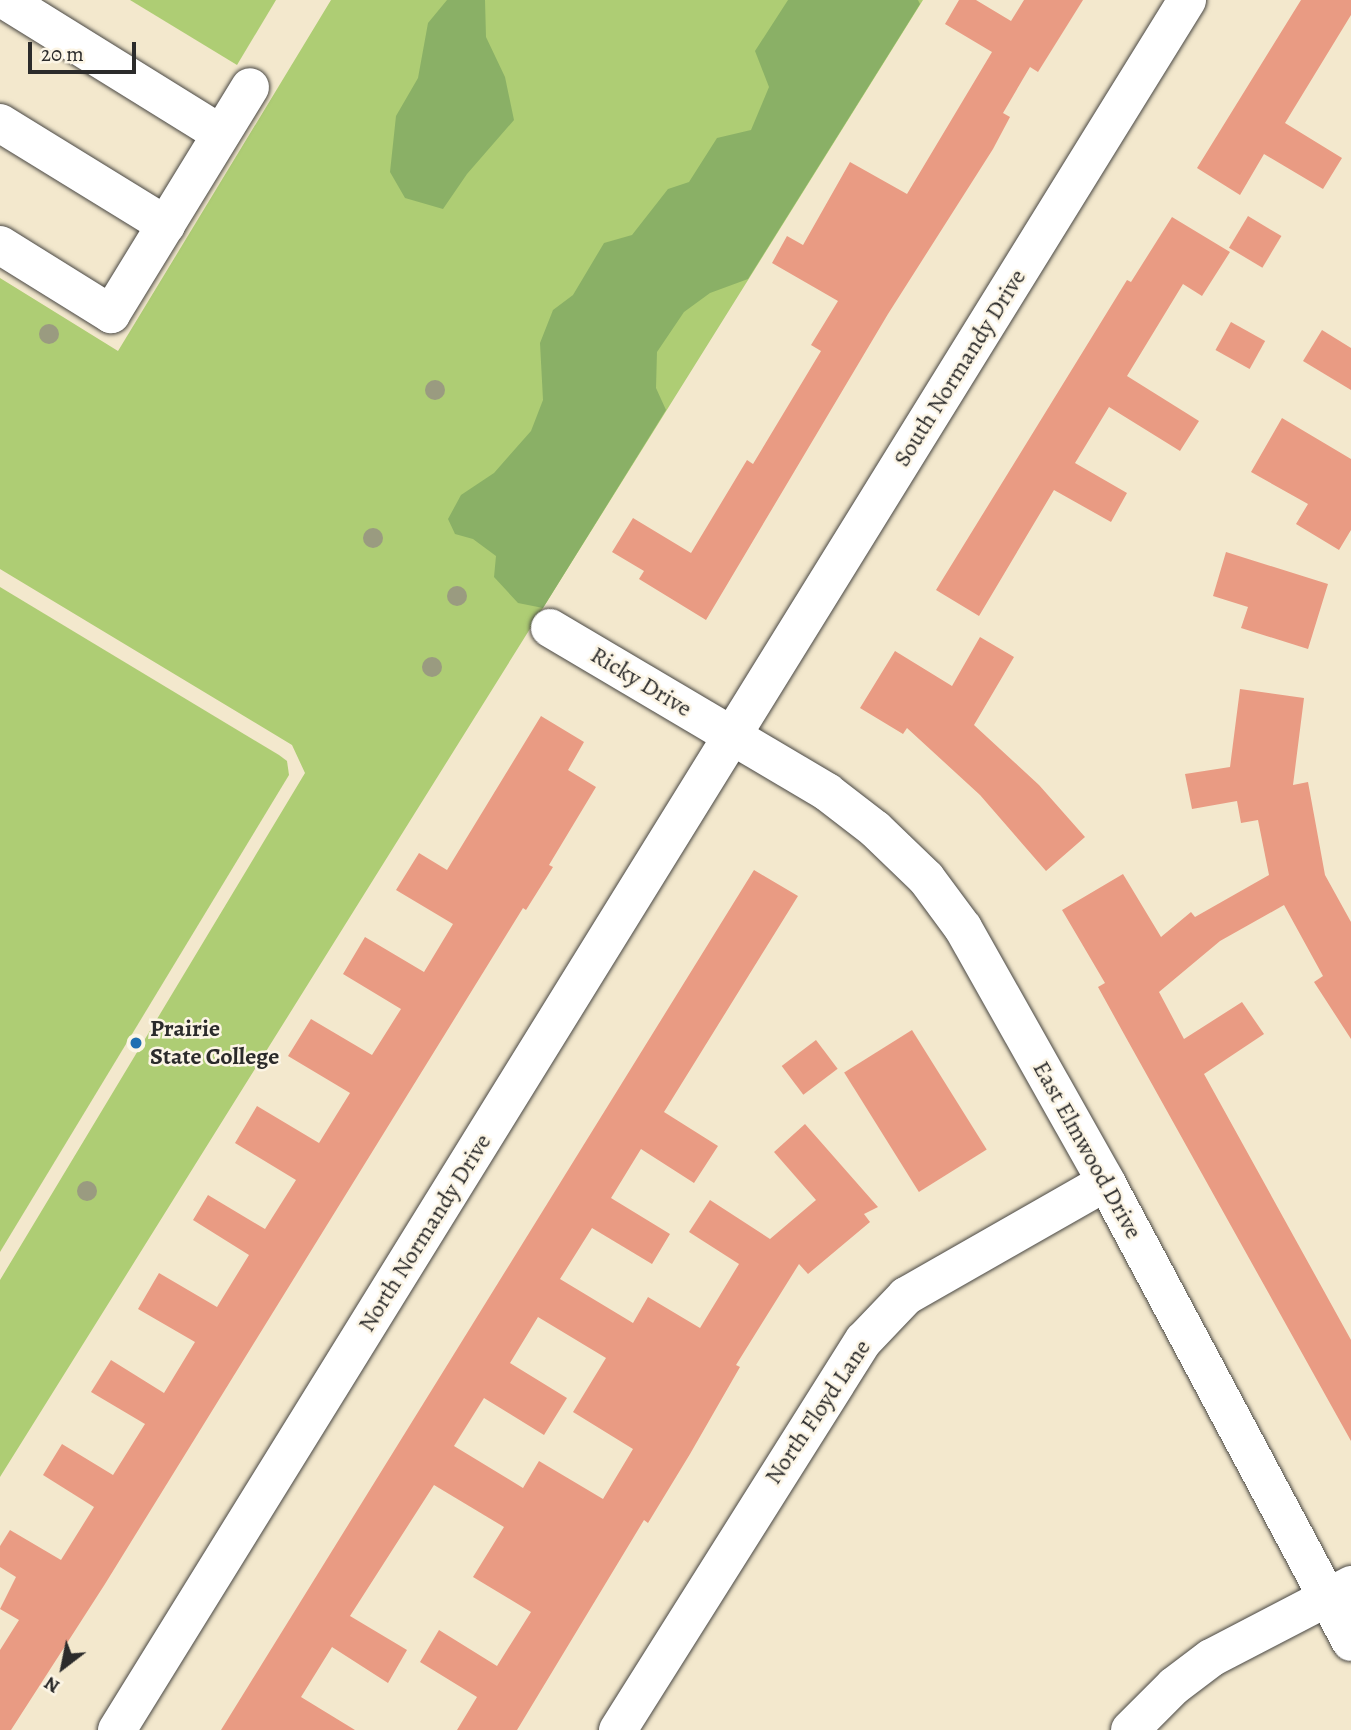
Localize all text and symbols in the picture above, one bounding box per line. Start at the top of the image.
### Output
scale bar [32,28,140,72]
text: 20 m [41,40,84,68]
street label: South Normandy Drive [888,264,1032,472]
street label: Ricky Drive [585,641,697,723]
place label: Prairie State College [150,1015,279,1071]
marker: Prairie State College [128,1035,144,1051]
street label: East Elmwood Drive [1026,1056,1148,1244]
street label: North Normandy Drive [352,1129,498,1337]
street label: North Floyd Lane [759,1334,877,1490]
north arrow [28,1632,98,1702]
text: N [39,1670,65,1700]

